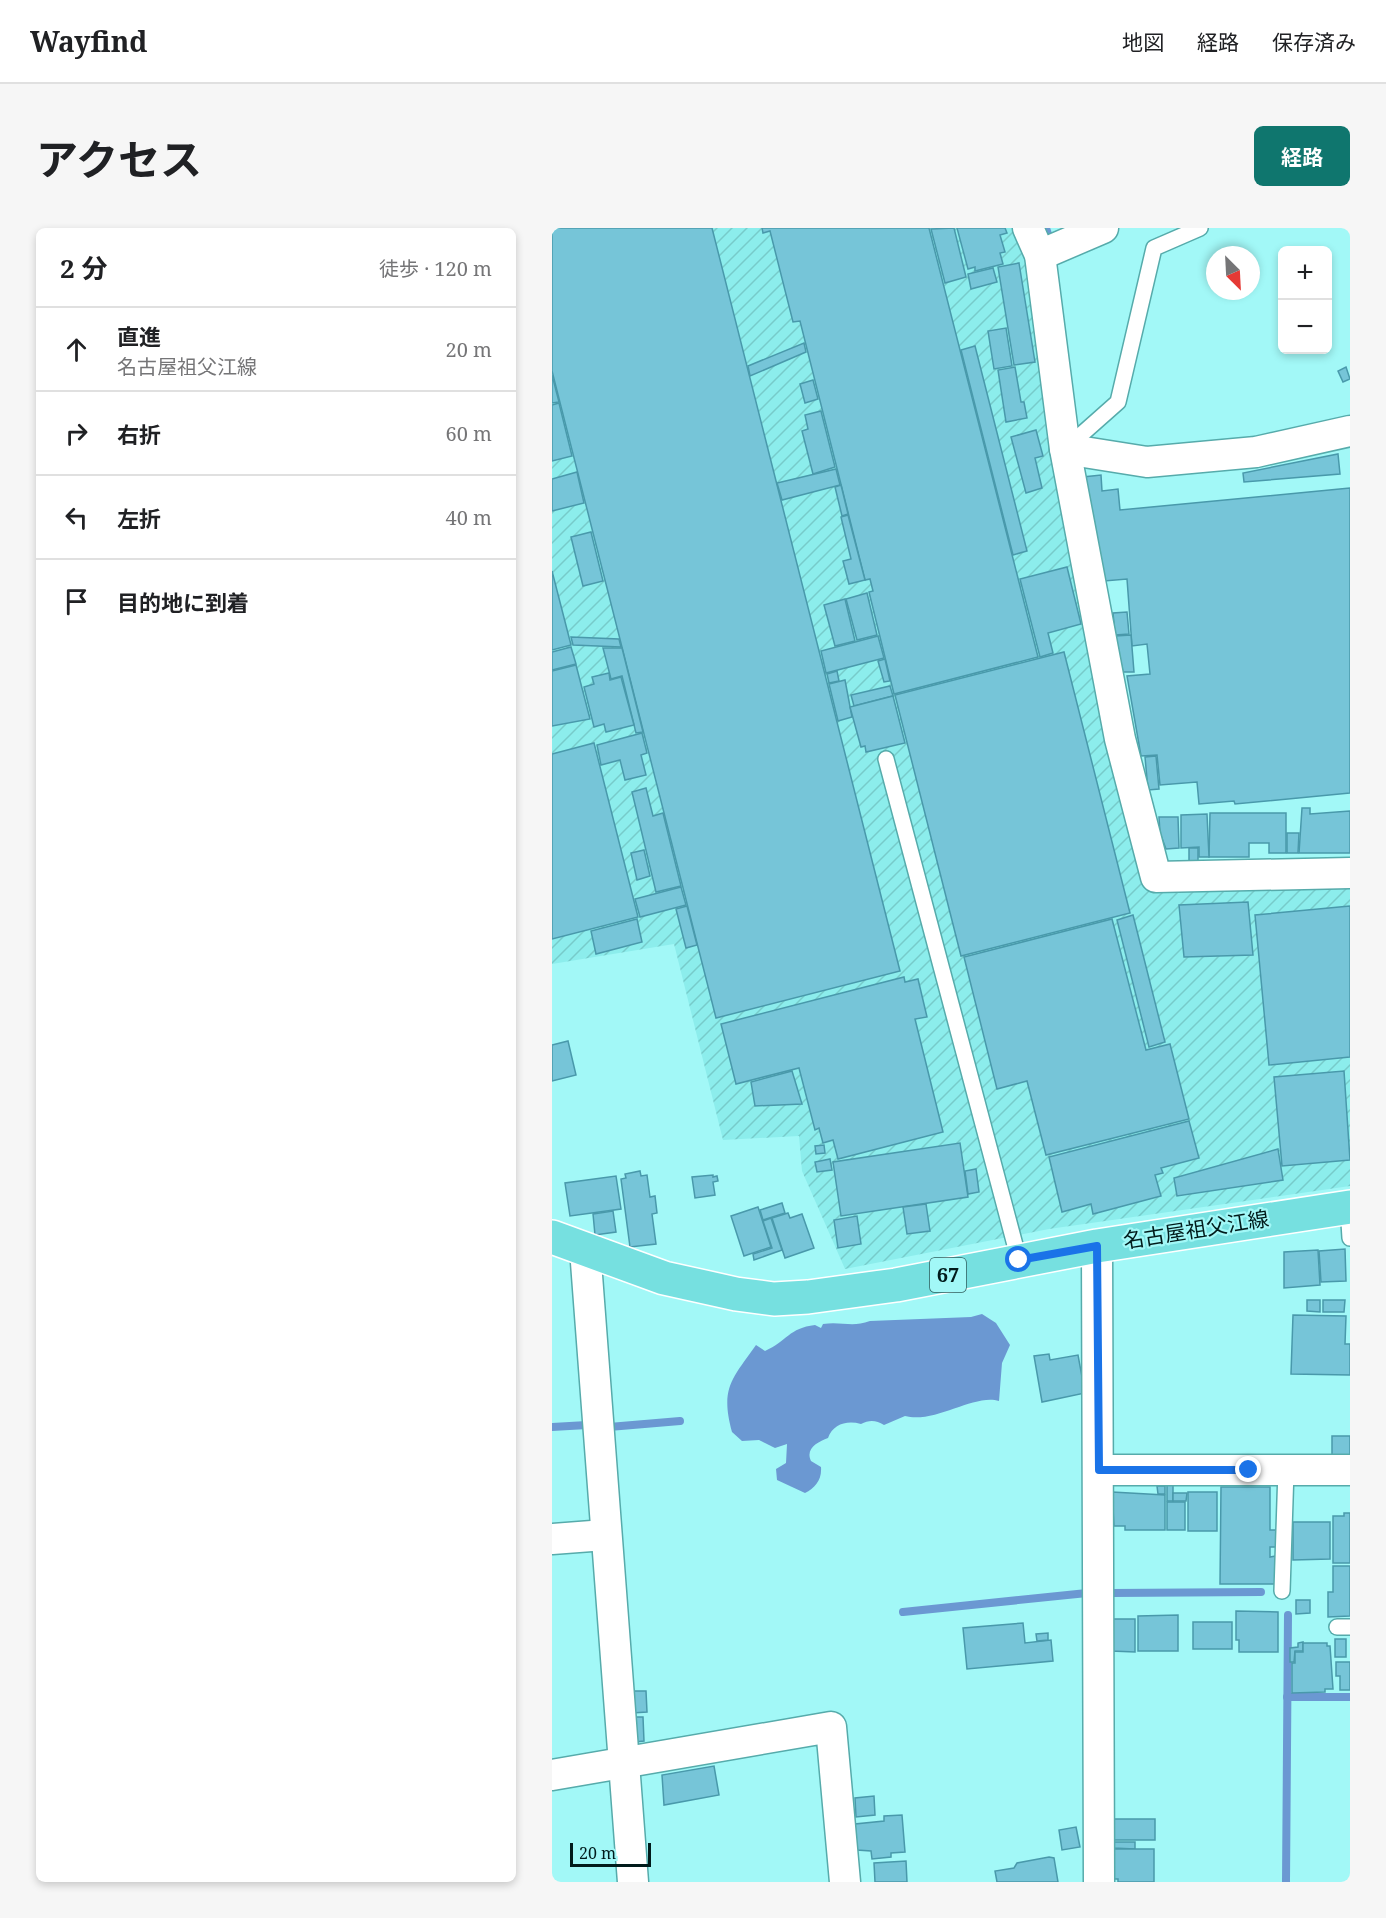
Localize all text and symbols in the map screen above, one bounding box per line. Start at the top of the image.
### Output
text: Wayfind [30,22,148,60]
text: 地図 [1122,28,1164,56]
text: 経路 [1197,28,1239,56]
text: 保存済み [1272,28,1356,56]
button: 経路 [1254,126,1350,186]
text: アクセス [36,130,202,187]
north arrow [1206,246,1260,300]
map controls [1278,246,1332,354]
button: + [1278,246,1332,300]
text: 2 分 [60,250,107,286]
text: 徒歩 · 120 m [379,255,492,282]
button: − [1278,300,1332,354]
text: 直進 [117,321,161,351]
icon: ahead [60,333,93,366]
text: 20 m [446,336,492,363]
text: 名古屋祖父江線 [117,353,257,380]
icon: right [60,417,93,450]
text: 右折 [117,419,161,449]
text: 60 m [446,420,492,447]
icon: left [60,501,93,534]
text: 左折 [117,503,161,533]
text: 40 m [446,504,492,531]
icon: arrive [60,585,93,618]
text: 目的地に到着 [117,587,249,617]
street label: 名古屋祖父江線 [1121,1204,1271,1254]
route start [1005,1246,1031,1272]
road number: 67 [930,1258,966,1292]
route end [1235,1456,1261,1482]
scale bar [570,1840,651,1868]
text: 20 m [579,1842,616,1864]

